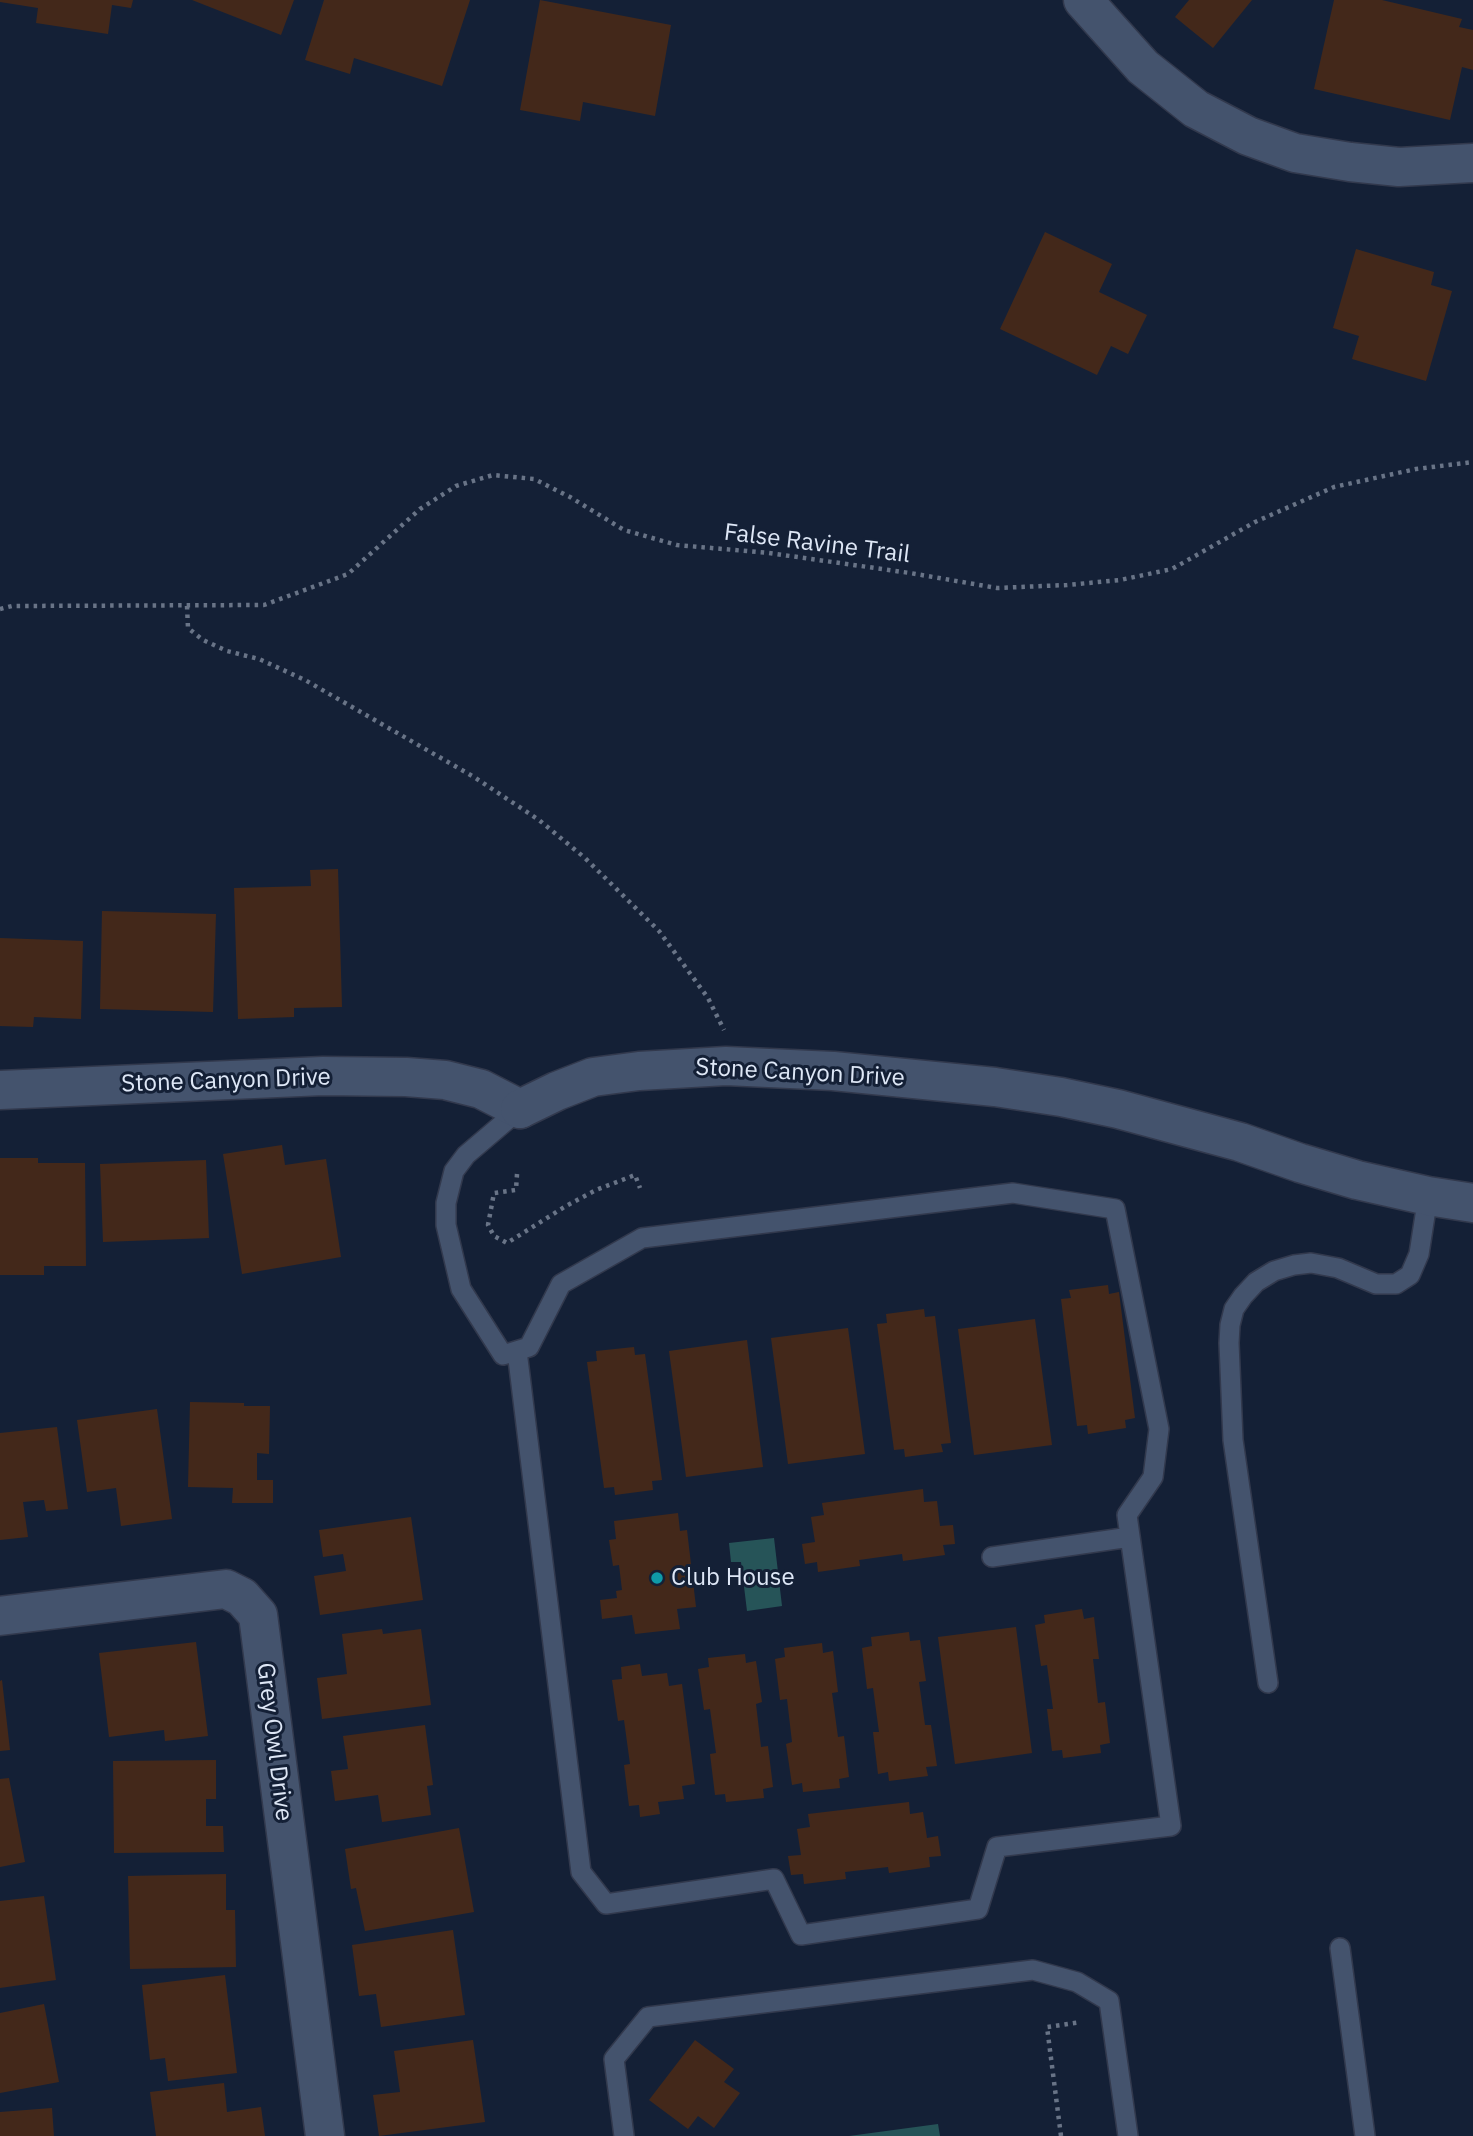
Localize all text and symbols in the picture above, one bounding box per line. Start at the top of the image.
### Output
street label: False Ravine Trail [722,518,912,570]
street label: Stone Canyon Drive [695,1053,905,1093]
street label: Stone Canyon Drive [121,1063,331,1099]
place label: Club House [671,1564,795,1592]
marker: Club House [649,1570,665,1586]
street label: Grey Owl Drive [250,1661,298,1823]

